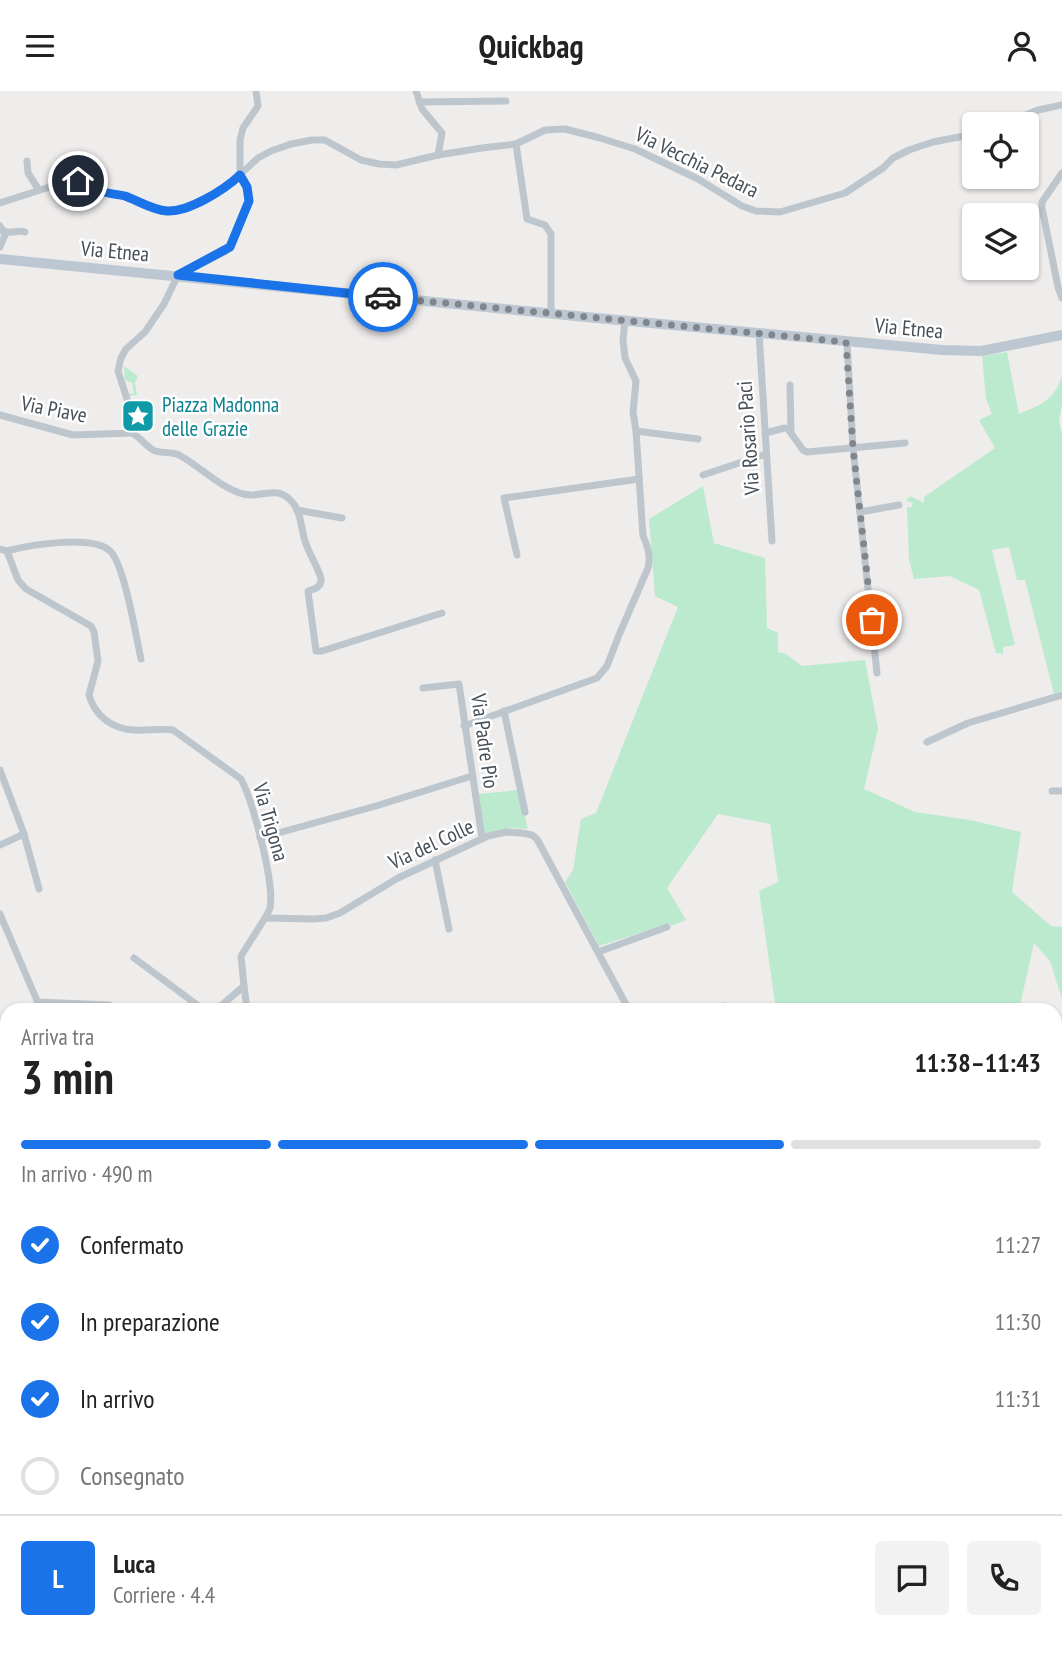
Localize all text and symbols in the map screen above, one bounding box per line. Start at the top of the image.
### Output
text: Quickbag [478,25,584,67]
icon: menu [21,27,59,65]
icon: person [1003,27,1041,65]
map controls [962,112,1039,280]
button: locate [962,112,1039,189]
street label: Via Vecchia Pedara [630,120,763,204]
pin [48,151,108,211]
icon: home [59,162,97,200]
button: layers [962,203,1039,280]
street label: Via Etnea [79,234,150,267]
courier [348,262,418,332]
icon: car [364,278,402,316]
street label: Via Etnea [873,311,944,344]
street label: Via Rosario Paci [731,380,766,497]
street label: Via Piave [18,389,89,429]
place label: Piazza Madonna delle Grazie [162,391,279,442]
place icon: Piazza Madonna delle Grazie [119,397,157,435]
pin [842,590,902,650]
icon: bag [853,601,891,639]
street label: Via Padre Pio [465,691,505,790]
street label: Via Trigona [247,779,295,864]
street label: Via del Colle [383,813,478,876]
text: Arriva tra [21,1022,94,1051]
text: 11:38–11:43 [914,1046,1041,1079]
text: 3 min [21,1047,114,1107]
text: In arrivo · 490 m [21,1159,153,1188]
icon: check [21,1226,59,1264]
text: Confermato [80,1228,184,1261]
text: 11:27 [995,1230,1041,1259]
icon: check [21,1303,59,1341]
text: In preparazione [80,1305,220,1338]
text: 11:30 [995,1307,1041,1336]
icon: check [21,1380,59,1418]
text: In arrivo [80,1382,155,1415]
text: 11:31 [995,1384,1041,1413]
text: Consegnato [80,1459,184,1492]
button: chat [875,1541,949,1615]
button: phone [967,1541,1041,1615]
text: Luca [113,1547,155,1580]
text: L [52,1562,64,1595]
text: Corriere · 4.4 [113,1580,215,1609]

